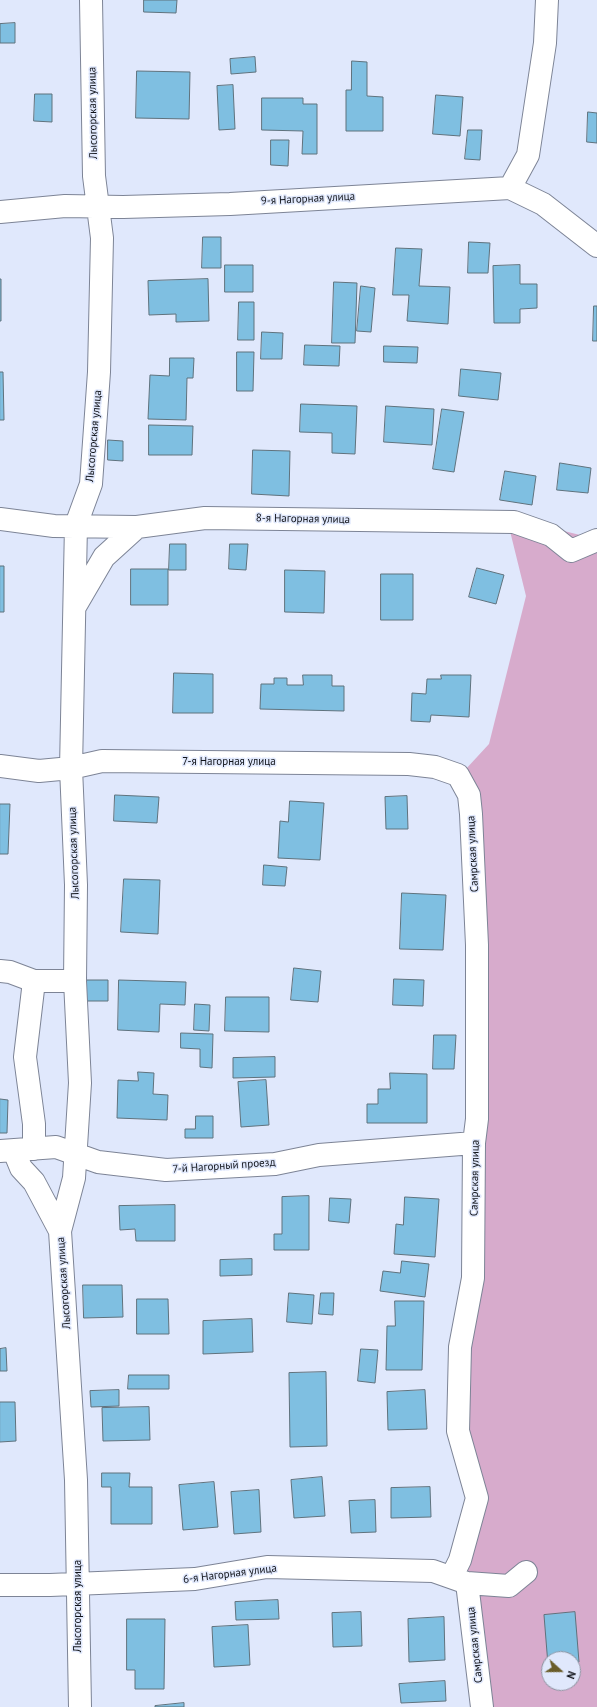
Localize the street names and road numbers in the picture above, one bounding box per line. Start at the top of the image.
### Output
street label: Лысогорская улица [86,67,100,159]
street label: 9-я Нагорная улица [261,190,355,208]
street label: Лысогорская улица [83,389,105,483]
street label: 8-я Нагорная улица [256,512,350,526]
street label: 7-я Нагорная улица [182,755,276,769]
street label: Лысогорская улица [66,807,82,899]
street label: Самрская улица [464,815,482,893]
street label: Самрская улица [468,1140,482,1216]
street label: 7-й Нагорный проезд [172,1156,276,1176]
street label: Лысогорская улица [54,1237,74,1329]
street label: Лысогорская улица [71,1560,85,1652]
street label: 6-я Нагорная улица [182,1562,278,1586]
street label: Самрская улица [464,1606,486,1684]

